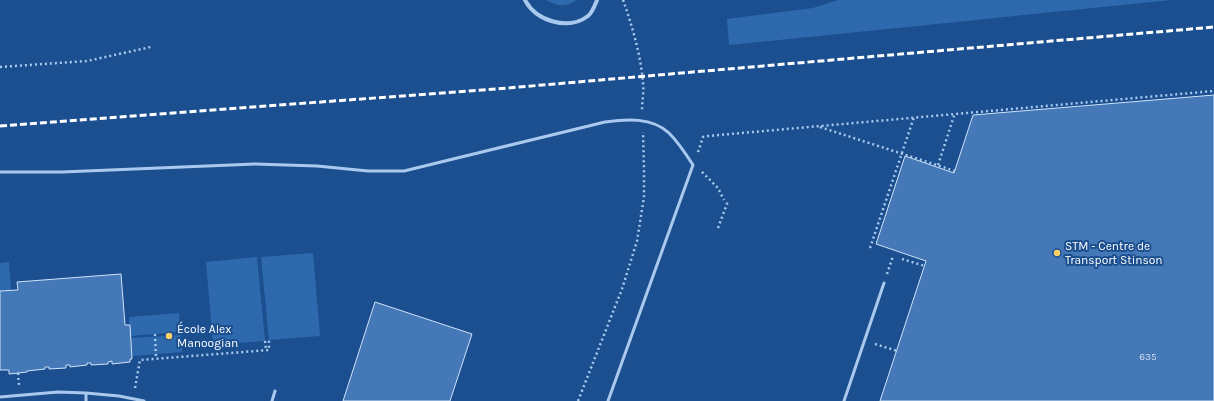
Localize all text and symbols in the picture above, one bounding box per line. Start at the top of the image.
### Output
place label: STM - Centre de Transport Stinson [1065,239,1163,267]
marker: STM - Centre de Transport Stinson [1052,248,1062,258]
place label: École Alex Manoogian [177,321,238,350]
marker: École Alex Manoogian [164,331,174,341]
house number: 635 [1139,351,1157,363]

